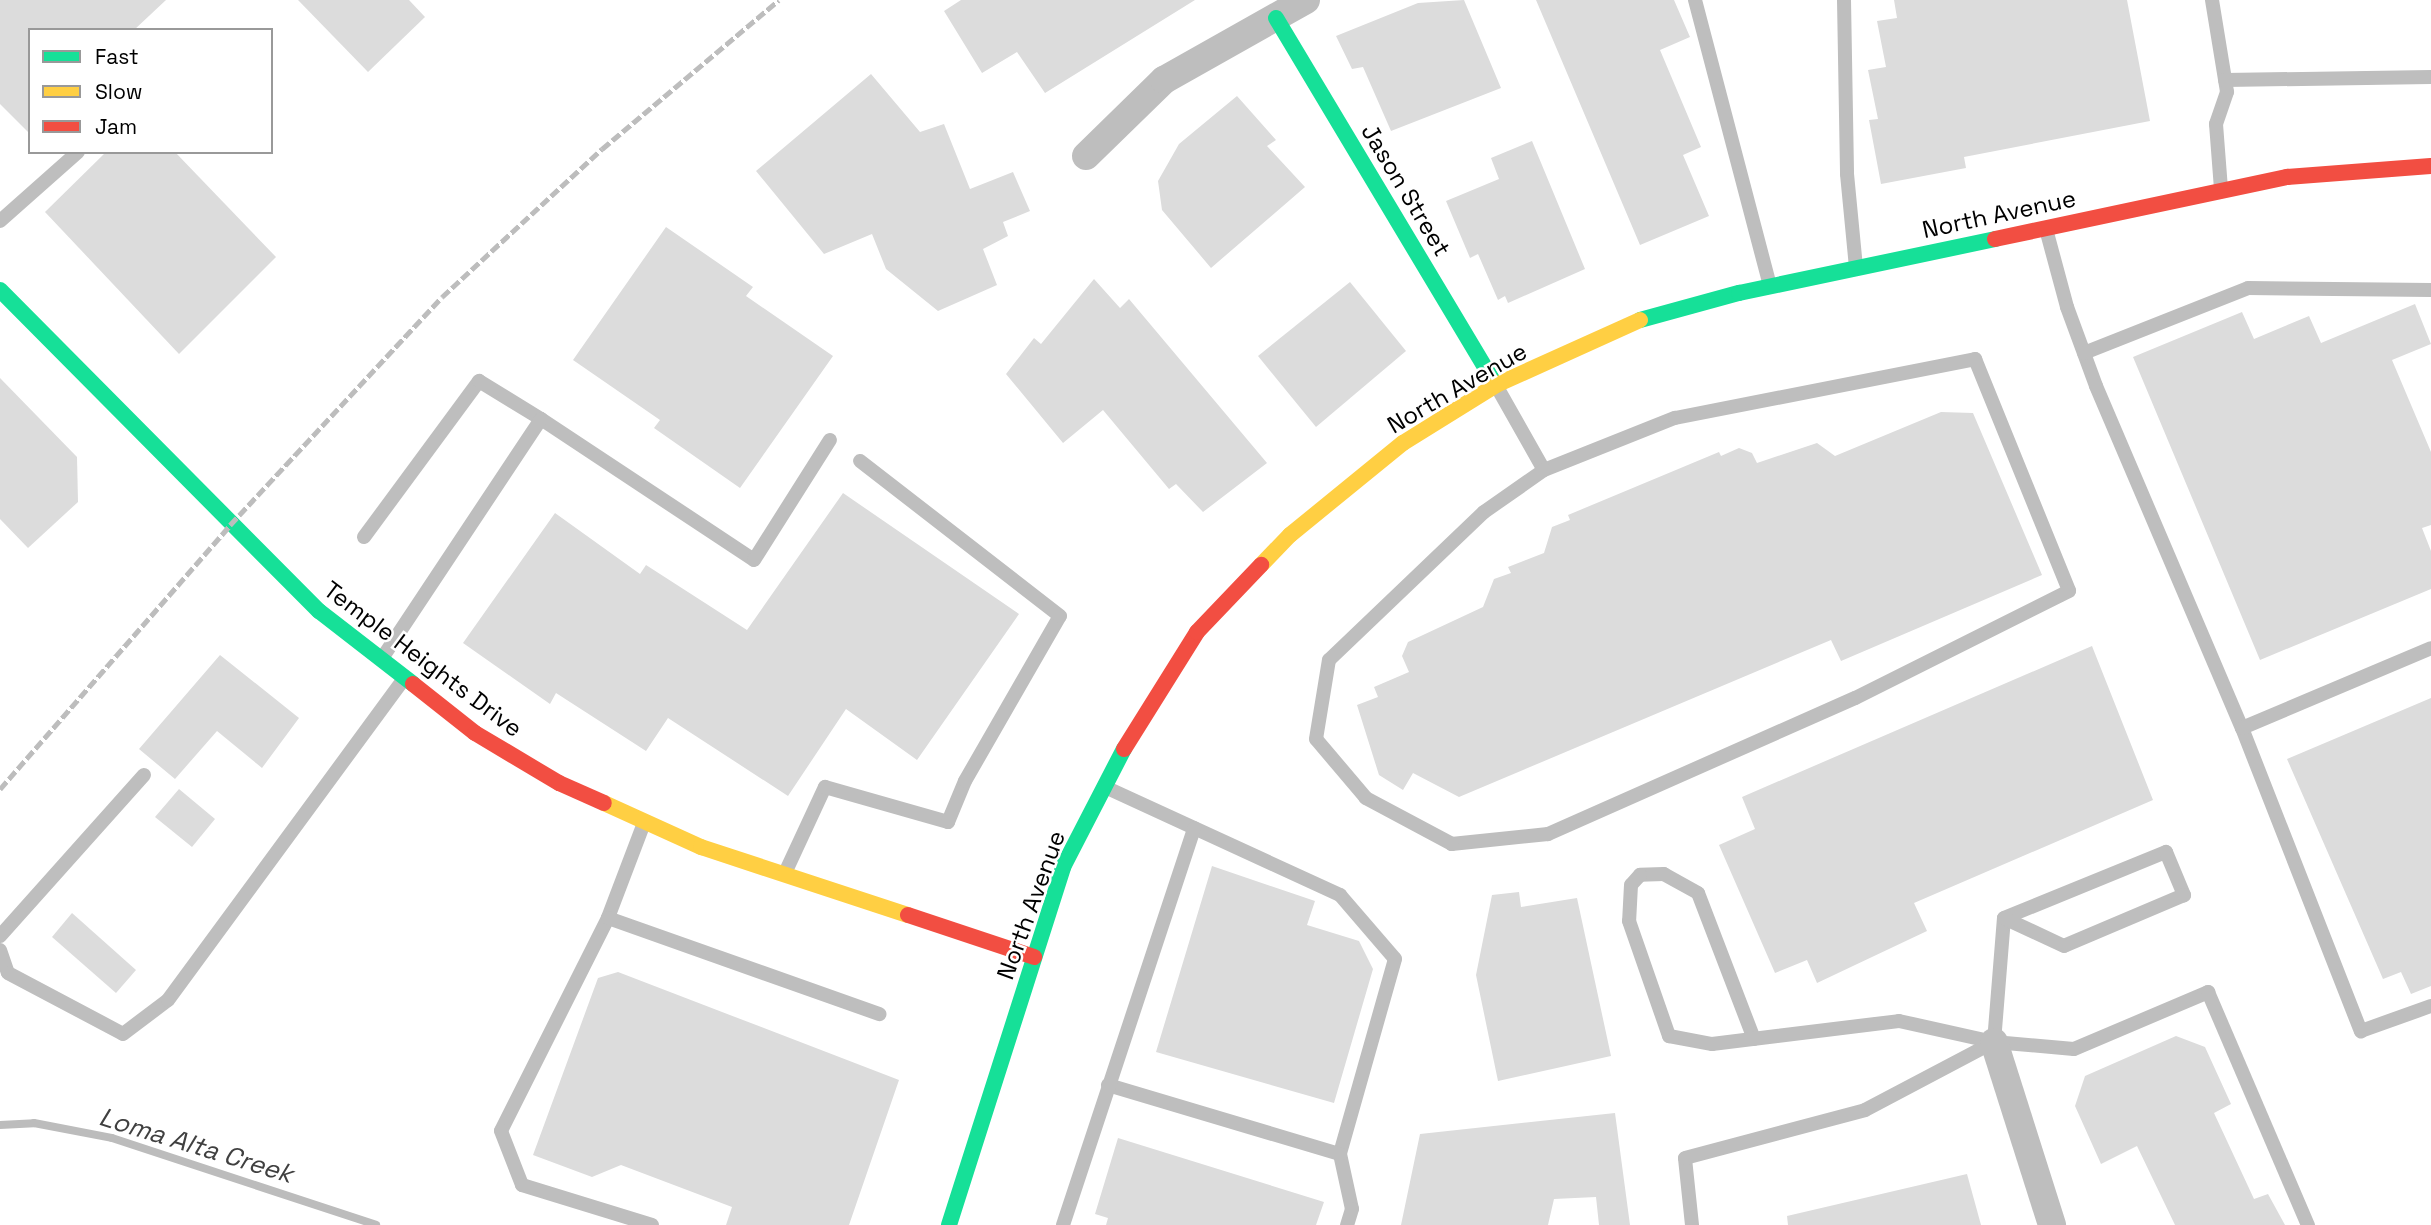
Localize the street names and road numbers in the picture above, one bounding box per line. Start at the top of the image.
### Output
street label: Jason Street [1355,119,1457,261]
street label: North Avenue [1919,184,2079,244]
street label: North Avenue [1382,336,1532,440]
street label: Temple Heights Drive [318,575,528,743]
street label: North Avenue [991,827,1071,983]

